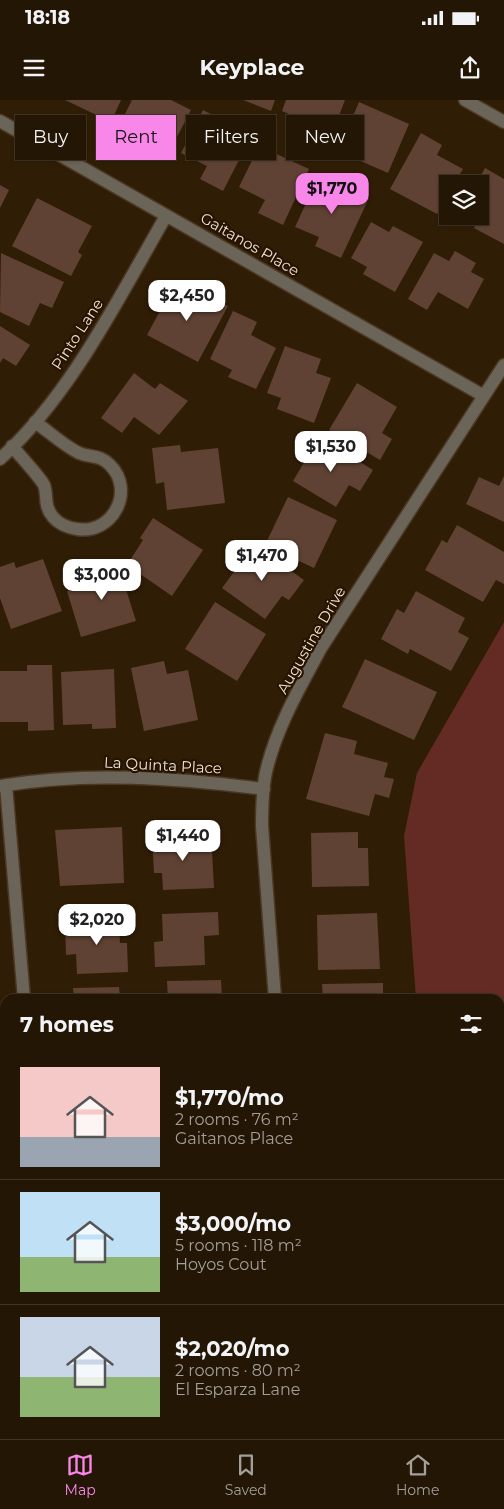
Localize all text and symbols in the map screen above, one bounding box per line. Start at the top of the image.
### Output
text: 18:18 [25,6,70,29]
icon: menu [20,54,48,82]
text: Keyplace [199,54,305,81]
icon: share [456,54,484,82]
chip: Buy [15,115,86,160]
chip: Rent [96,115,176,160]
chip: Filters [186,115,276,160]
chip: New [286,115,364,160]
pin: $1,770 [291,172,373,215]
map controls [439,175,489,225]
button: layers [439,175,489,225]
text: $1,770 [307,179,357,198]
street label: Gaitanos Place [197,208,303,280]
pin: $2,450 [146,280,228,322]
text: $2,450 [159,286,215,305]
street label: Pinto Lane [47,295,107,373]
pin: $1,530 [290,430,372,473]
text: $1,530 [306,437,356,456]
pin: $1,470 [221,540,303,582]
text: $1,470 [236,546,288,565]
pin: $3,000 [61,558,143,601]
text: $3,000 [74,565,130,584]
street label: Augustine Drive [273,583,349,697]
street label: La Quinta Place [104,752,222,778]
pin: $1,440 [142,820,224,862]
text: $1,440 [156,826,210,845]
pin: $2,020 [56,904,138,946]
text: $2,020 [70,910,124,929]
icon: filters [457,1010,485,1038]
text: 7 homes [20,1012,114,1037]
text: $1,770/mo [175,1085,284,1110]
icon: home [60,1087,120,1147]
text: 2 rooms · 76 m² [175,1110,299,1129]
text: Gaitanos Place [175,1129,293,1148]
text: $3,000/mo [175,1211,291,1236]
icon: home [60,1212,120,1272]
text: 5 rooms · 118 m² [175,1236,302,1255]
text: Hoyos Cout [175,1255,267,1274]
text: $2,020/mo [175,1336,289,1361]
icon: home [60,1337,120,1397]
text: 2 rooms · 80 m² [175,1361,301,1380]
text: El Esparza Lane [175,1380,300,1399]
tab: Map [65,1451,96,1499]
tab: Saved [225,1451,267,1499]
tab: Home [396,1451,439,1499]

